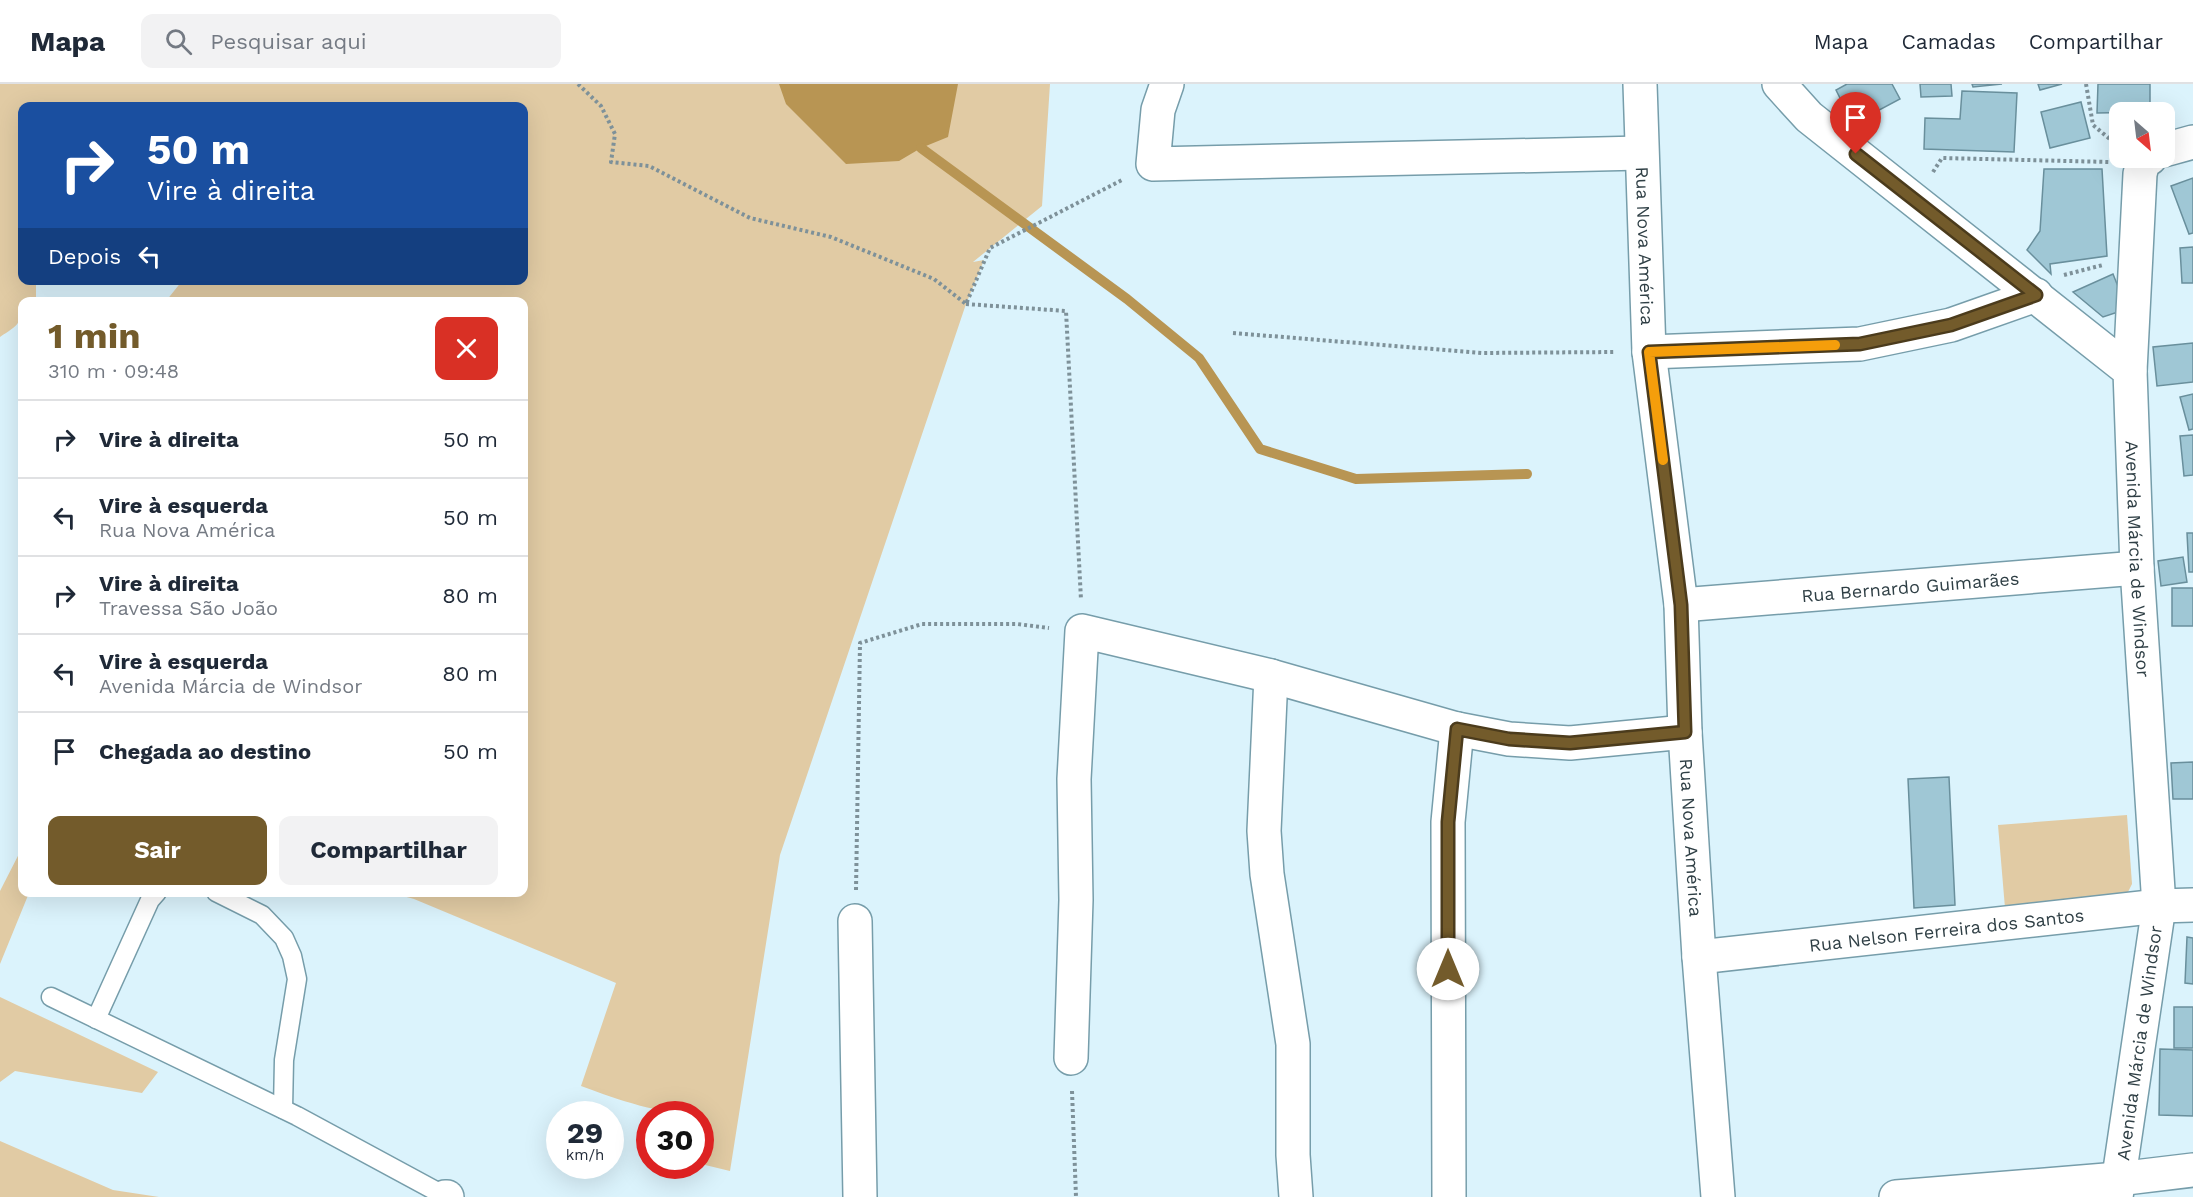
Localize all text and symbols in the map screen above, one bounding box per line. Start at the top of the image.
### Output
search box [141,14,561,68]
text: Mapa [30,25,105,58]
icon: search [162,25,195,58]
text: Pesquisar aqui [210,29,367,54]
text: Mapa [1814,29,1868,54]
text: Camadas [1901,29,1996,54]
text: Compartilhar [2029,29,2163,54]
pin [1830,92,1881,154]
icon: arrive [1839,101,1872,134]
north arrow [2109,102,2175,168]
map controls [2109,102,2175,168]
text: 50 m [147,125,250,174]
icon: right [48,126,126,204]
street label: Rua Nova América [1632,166,1659,326]
text: Vire à direita [147,175,315,207]
icon: left [133,240,166,273]
text: Depois [48,244,121,269]
text: 1 min [48,315,140,357]
button: close [435,317,498,380]
text: 310 m · 09:48 [48,359,179,383]
icon: right [48,423,81,456]
text: Vire à direita [99,427,239,452]
text: 50 m [443,427,498,452]
street label: Avenida Márcia de Windsor [2122,440,2155,678]
text: Vire à esquerda [99,493,268,518]
icon: left [48,501,81,534]
text: 50 m [443,505,498,530]
text: Rua Nova América [99,518,275,542]
street label: Rua Bernardo Guimarães [1801,567,2020,606]
text: Vire à direita [99,571,239,596]
icon: right [48,579,81,612]
text: 80 m [442,583,498,608]
text: Travessa São João [99,596,278,620]
text: Vire à esquerda [99,649,268,674]
icon: left [48,657,81,690]
text: 80 m [442,661,498,686]
text: Avenida Márcia de Windsor [99,674,362,698]
icon: arrive [48,735,81,768]
text: Chegada ao destino [99,739,311,764]
text: 50 m [443,739,498,764]
street label: Rua Nova América [1676,758,1707,918]
button: Sair [48,816,267,885]
button: Compartilhar [279,816,498,885]
street label: Rua Nelson Ferreira dos Santos [1808,904,2085,955]
street label: Avenida Márcia de Windsor [2112,924,2166,1162]
position arrow [1416,937,1480,1001]
speed limit sign: 30 [636,1101,714,1179]
text: 29 [567,1115,603,1150]
text: km/h [566,1146,604,1164]

